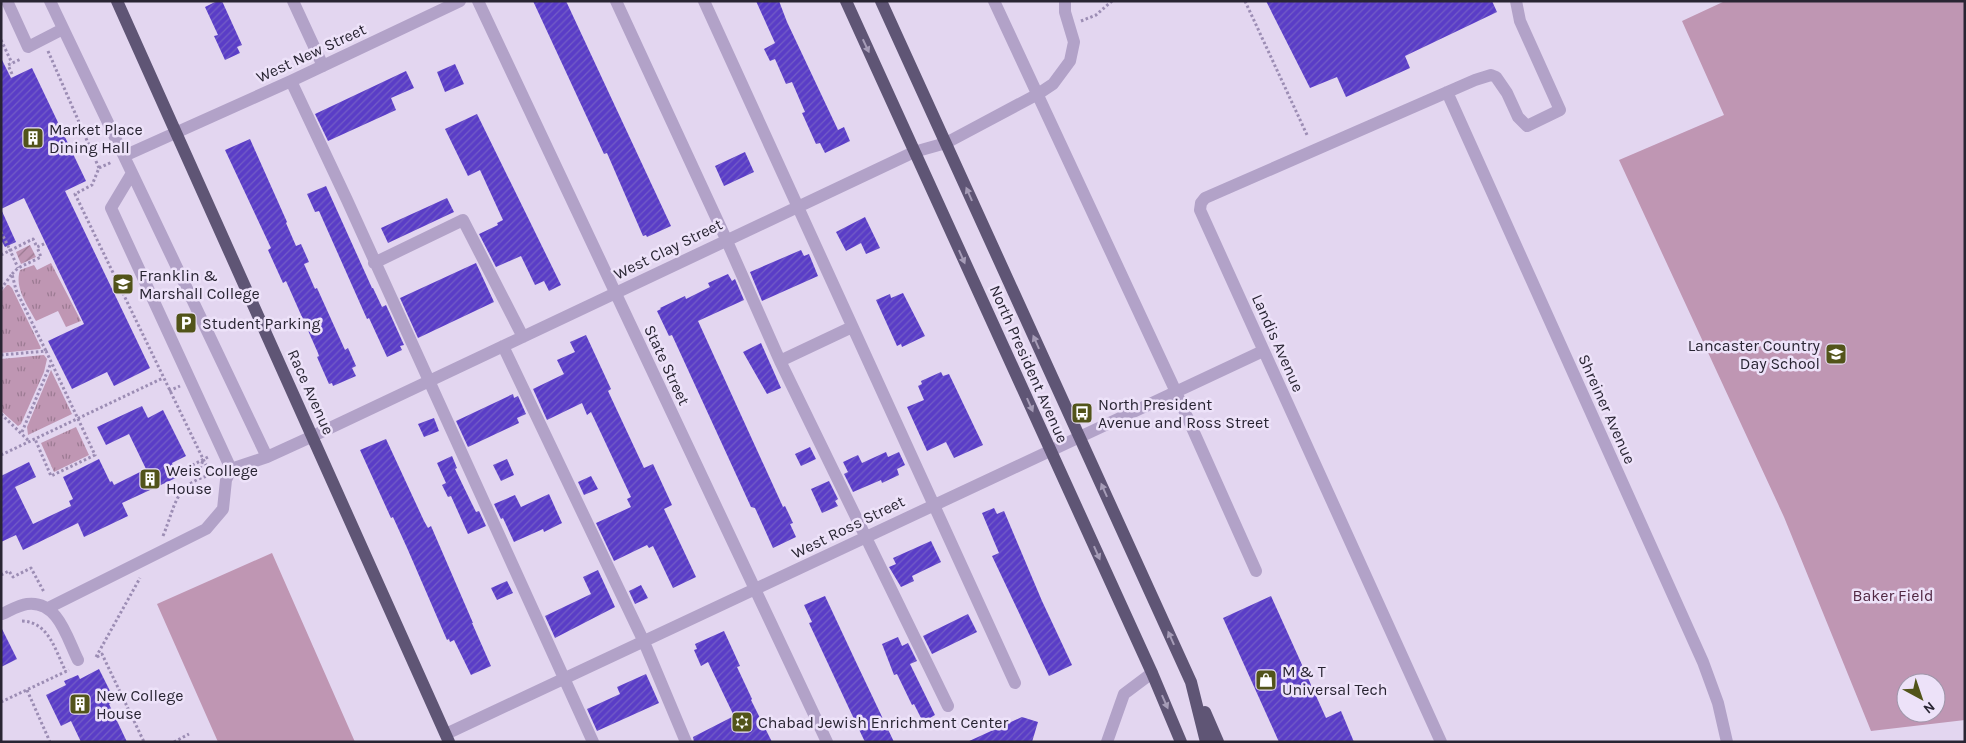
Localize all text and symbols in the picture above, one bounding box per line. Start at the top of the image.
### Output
street label: West New Street [253,19,369,87]
one-way arrow [862,39,870,53]
place label: Market Place Dining Hall [49,120,143,157]
building icon: Market Place Dining Hall [21,126,45,150]
one-way arrow [965,187,973,201]
street label: West Clay Street [611,214,725,284]
one-way arrow [959,250,967,264]
place label: Franklin & Marshall College [139,266,260,303]
school or university icon: Franklin & Marshall College [111,272,135,296]
street label: North President Avenue [986,282,1072,446]
street label: Landis Avenue [1248,291,1308,395]
parking icon: Student Parking [174,311,198,335]
place label: Student Parking [202,314,320,333]
street label: State Street [640,322,694,408]
one-way arrow [1032,335,1040,349]
place label: Lancaster Country Day School [1688,336,1821,373]
school or university icon: Lancaster Country Day School [1824,342,1848,366]
street label: Race Avenue [284,346,338,438]
street label: Shreiner Avenue [1574,351,1640,467]
place label: North President Avenue and Ross Street [1098,395,1269,432]
one-way arrow [1026,398,1034,412]
bus stop icon: North President Avenue and Ross Street [1070,401,1094,425]
place label: Weis College House [166,461,258,498]
building icon: Weis College House [138,467,162,491]
one-way arrow [1099,483,1107,497]
street label: West Ross Street [788,491,908,563]
one-way arrow [1093,546,1101,560]
park label: Baker Field [1853,586,1933,605]
one-way arrow [1167,631,1175,645]
place label: M & T Universal Tech [1282,662,1387,699]
shop icon: M & T Universal Tech [1254,668,1278,692]
north arrow [1896,673,1946,723]
place label: New College House [96,686,184,723]
building icon: New College House [68,692,92,716]
one-way arrow [1161,695,1169,709]
text: N [1920,698,1938,717]
synagogue icon: Chabad Jewish Enrichment Center [730,710,754,734]
place label: Chabad Jewish Enrichment Center [758,713,1008,732]

